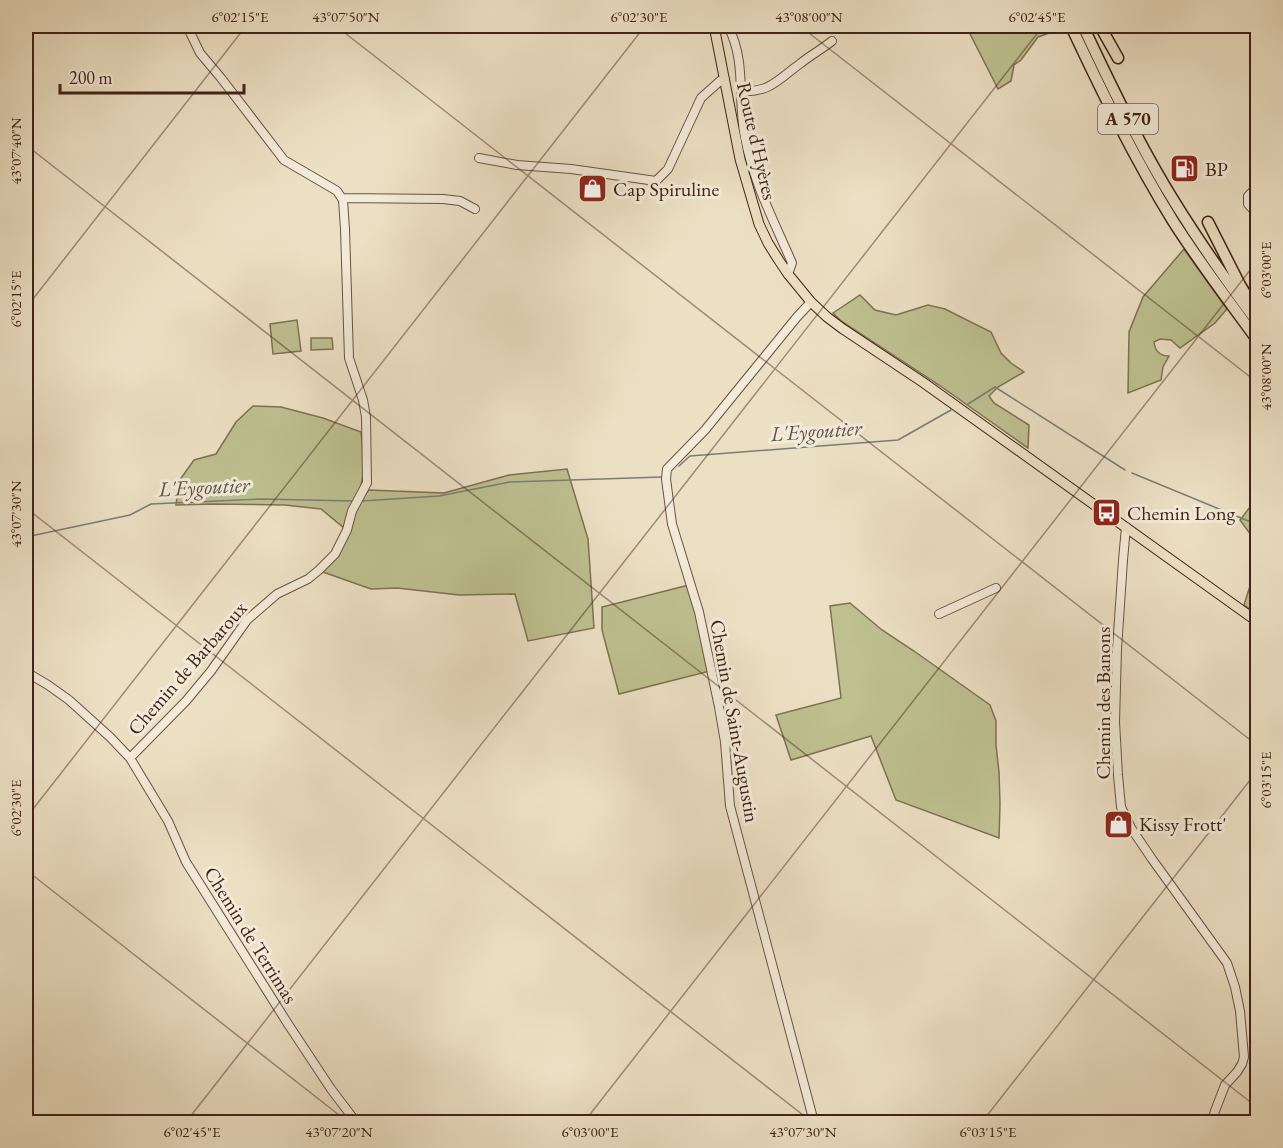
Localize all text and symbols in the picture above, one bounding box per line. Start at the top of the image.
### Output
text: 6°02'15"E [212,7,269,26]
text: 43°07'50"N [312,7,380,26]
text: 6°02'30"E [611,7,668,26]
text: 43°08'00"N [775,7,843,26]
text: 6°02'45"E [1009,7,1066,26]
scale bar [60,57,244,95]
text: 200 m [69,66,113,89]
street label: Route d'Hyères [731,80,783,202]
road number: A 570 [1098,104,1158,134]
text: 43°07'40"N [6,117,25,185]
fuel station icon: BP [1168,153,1200,185]
place label: BP [1205,156,1228,182]
shop icon: Cap Spiruline [576,173,608,205]
place label: Cap Spiruline [613,176,720,202]
text: 6°03'00"E [1256,241,1275,298]
text: 6°02'15"E [6,270,25,327]
text: 43°08'00"N [1256,343,1275,411]
water label: L'Eygoutier [768,414,864,447]
water label: L'Eygoutier [157,471,251,502]
text: 43°07'30"N [6,480,25,548]
bus stop icon: Chemin Long [1090,497,1122,529]
place label: Chemin Long [1127,500,1235,526]
street label: Chemin de Barbaroux [122,595,253,740]
street label: Chemin de Saint-Augustin [704,618,766,825]
street label: Chemin des Banons [1090,627,1116,779]
text: 6°03'15"E [1256,751,1275,808]
text: 6°02'30"E [6,779,25,836]
shop icon: Kissy Frott' [1102,808,1134,840]
place label: Kissy Frott' [1139,811,1226,837]
street label: Chemin de Terrimas [198,862,304,1008]
text: 6°02'45"E [164,1122,221,1141]
text: 43°07'20"N [305,1122,373,1141]
text: 6°03'00"E [562,1122,619,1141]
text: 43°07'30"N [769,1122,837,1141]
text: 6°03'15"E [960,1122,1017,1141]

